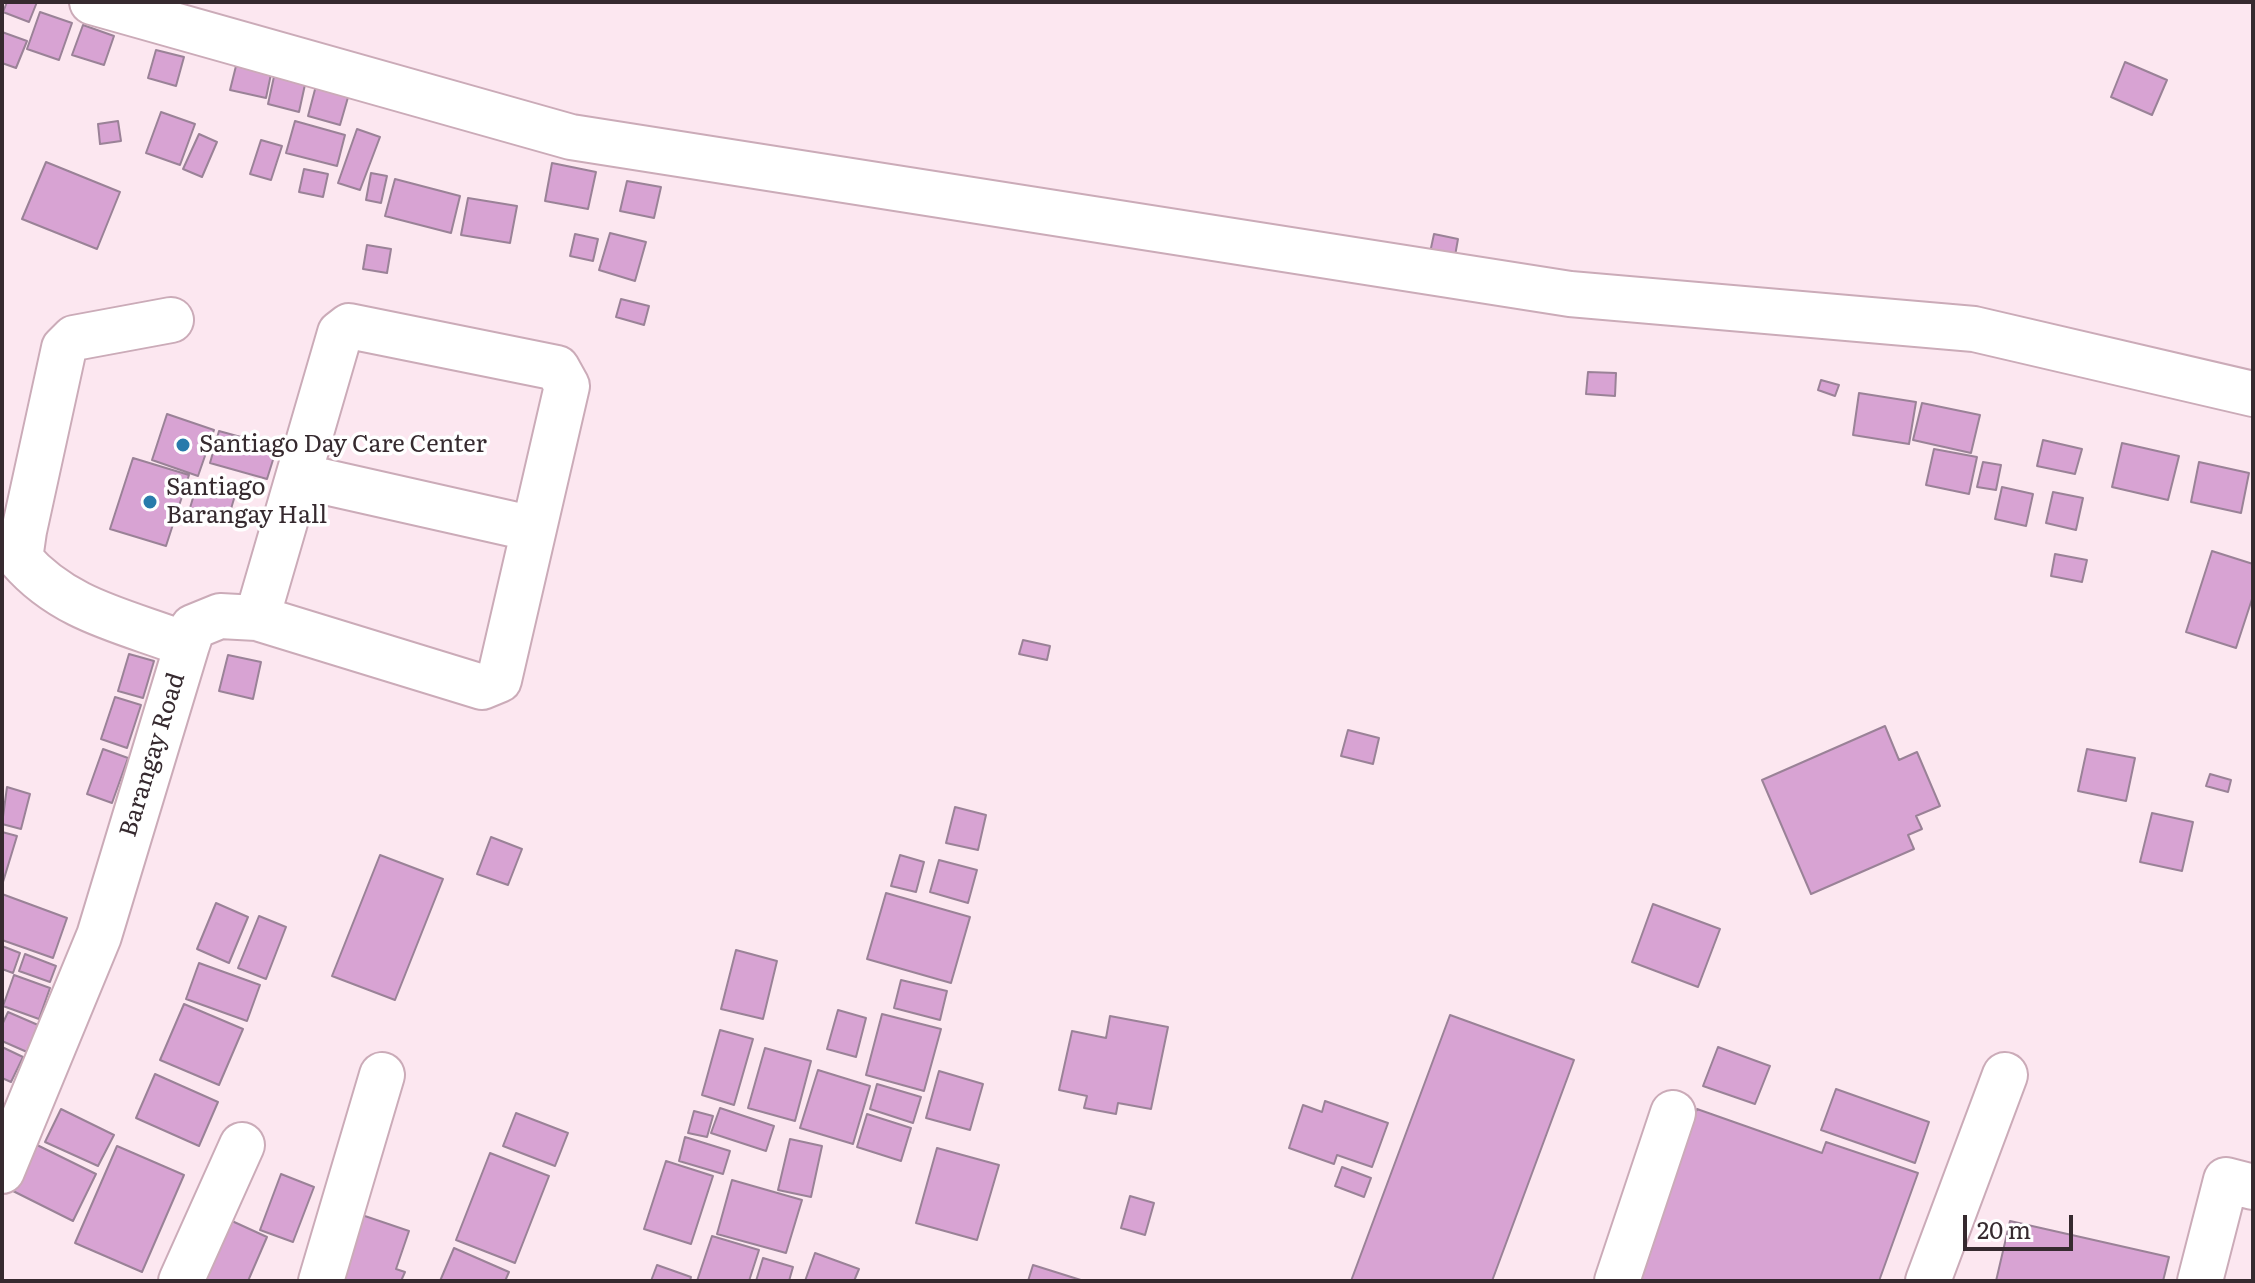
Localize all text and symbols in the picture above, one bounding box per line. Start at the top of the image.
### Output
place label: Santiago Day Care Center [199,431,487,459]
marker: Santiago Day Care Center [174,436,192,454]
place label: Santiago Barangay Hall [166,474,327,530]
marker: Santiago Barangay Hall [141,493,159,511]
street label: Barangay Road [114,669,192,841]
scale bar [1967,1199,2077,1249]
text: 20 m [1977,1211,2031,1246]

